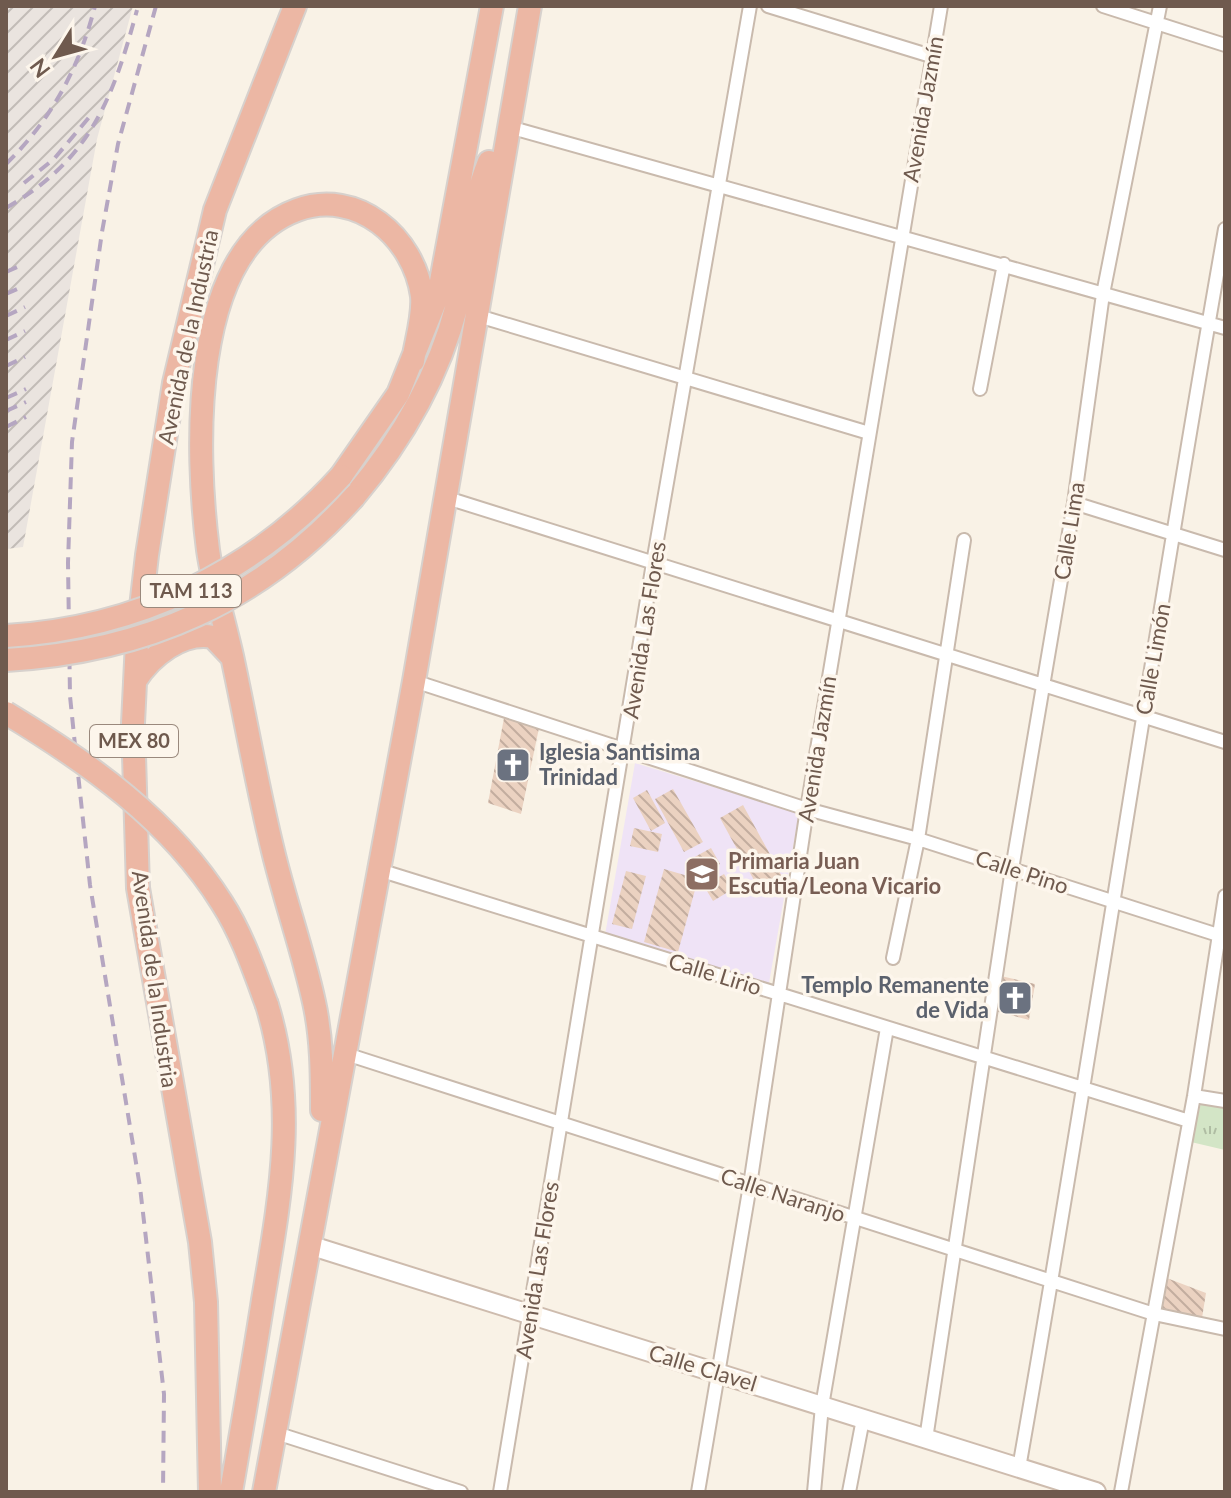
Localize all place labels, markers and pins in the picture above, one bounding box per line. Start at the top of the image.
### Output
place label: Iglesia Santisima Trinidad [539,738,700,790]
church icon: Iglesia Santisima Trinidad [494,746,532,784]
place label: Primaria Juan Escutia/Leona Vicario [728,847,941,899]
school or university icon: Primaria Juan Escutia/Leona Vicario [683,855,721,893]
place label: Templo Remanente de Vida [801,971,989,1023]
church icon: Templo Remanente de Vida [996,979,1034,1017]

